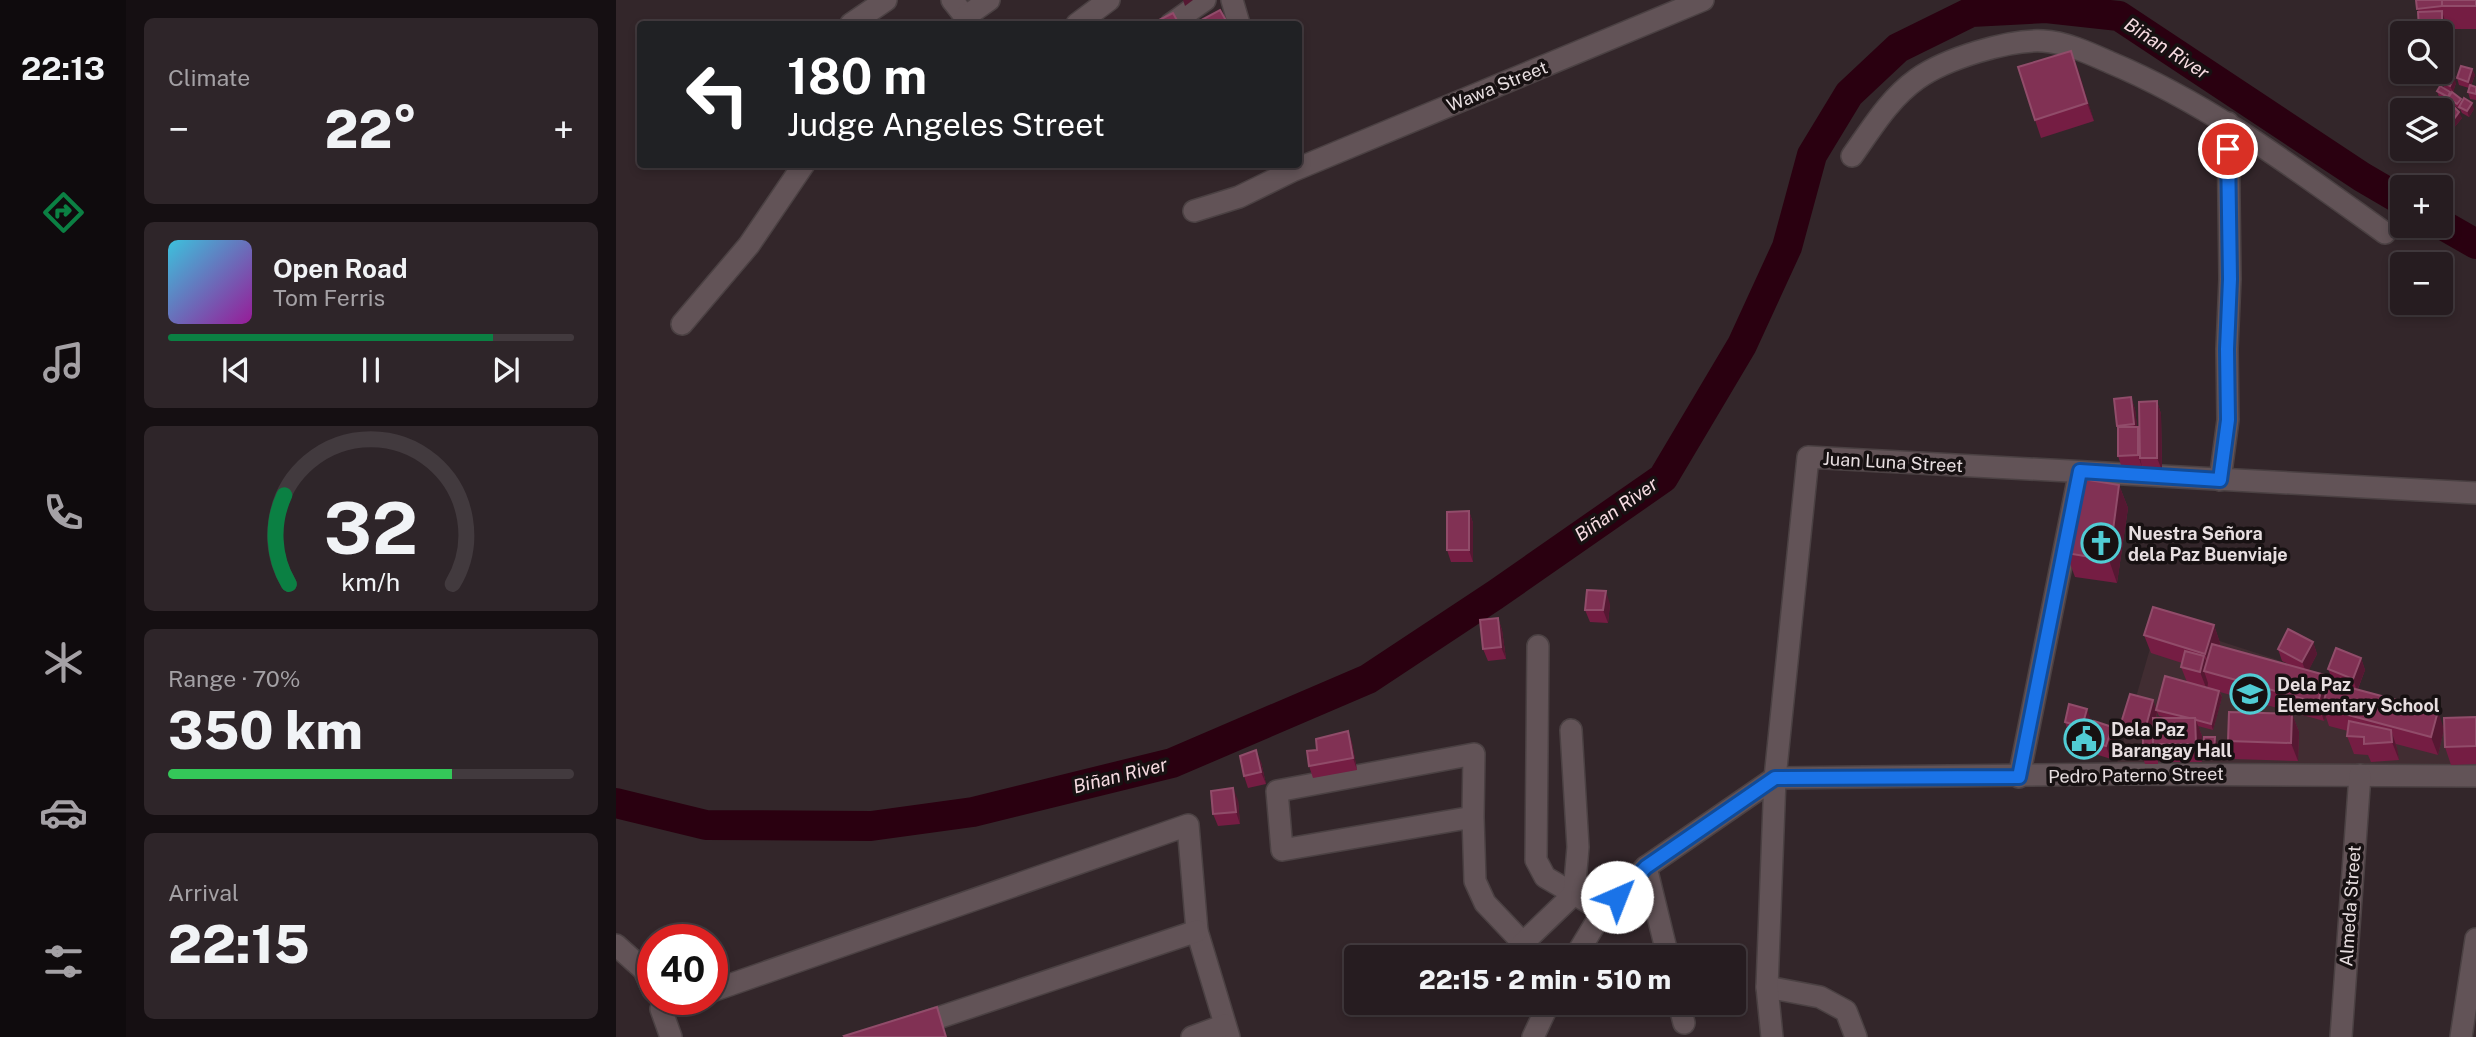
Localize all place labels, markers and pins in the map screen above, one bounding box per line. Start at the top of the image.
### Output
pin [2198,119,2258,179]
church icon: Nuestra Señora dela Paz Buenviaje [2080,522,2122,564]
place label: Nuestra Señora dela Paz Buenviaje [2128,523,2288,565]
school or university icon: Dela Paz Elementary School [2229,673,2271,715]
place label: Dela Paz Elementary School [2277,674,2440,716]
public building icon: Dela Paz Barangay Hall [2063,718,2105,760]
place label: Dela Paz Barangay Hall [2111,719,2232,761]

